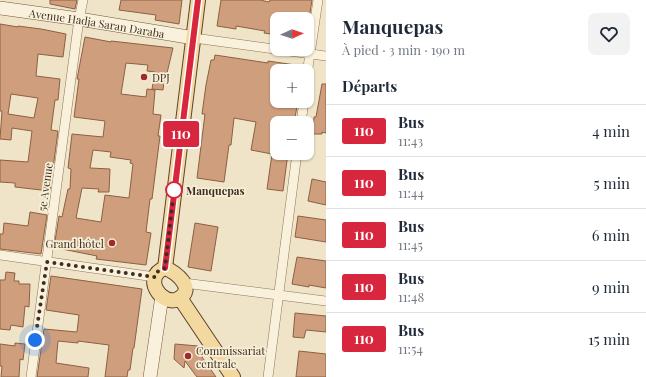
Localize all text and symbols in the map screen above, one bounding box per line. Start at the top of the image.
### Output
street label: Avenue Hadja Saran Daraba [27,5,166,41]
north arrow [270,12,314,56]
map controls [270,12,314,160]
text: Manquepas [342,13,443,39]
button: heart [588,13,630,55]
text: À pied · 3 min · 190 m [342,41,465,58]
button: + [270,64,314,108]
place label: DPJ [152,70,170,85]
marker: DPJ [139,72,149,82]
text: Départs [342,76,397,96]
text: Bus [398,112,424,132]
button: − [270,116,314,160]
line badge: 110 [158,121,204,147]
text: 110 [354,121,374,140]
text: 4 min [592,121,630,141]
text: 110 [171,124,191,143]
text: 11:43 [398,132,423,149]
street label: 5e Avenue [34,161,56,212]
text: Bus [398,164,424,184]
text: 110 [354,173,374,192]
text: 5 min [594,173,630,193]
marker: Manquepas [165,181,183,199]
place label: Manquepas [186,183,245,198]
text: 11:44 [398,184,424,201]
text: Bus [398,216,424,236]
text: 110 [354,225,374,244]
text: 6 min [592,225,630,245]
place label: Grand hôtel [45,236,104,251]
text: 11:45 [398,236,423,253]
marker: Grand hôtel [107,238,117,248]
text: Bus [398,268,424,288]
text: 110 [354,277,374,296]
text: 9 min [592,277,630,297]
text: 11:48 [398,288,424,305]
text: Bus [398,320,424,340]
text: 110 [354,329,374,348]
text: 15 min [588,329,630,349]
your location [25,330,45,350]
text: 11:54 [398,340,423,357]
place label: Commissariat centrale [196,343,265,371]
marker: Commissariat centrale [183,351,193,361]

